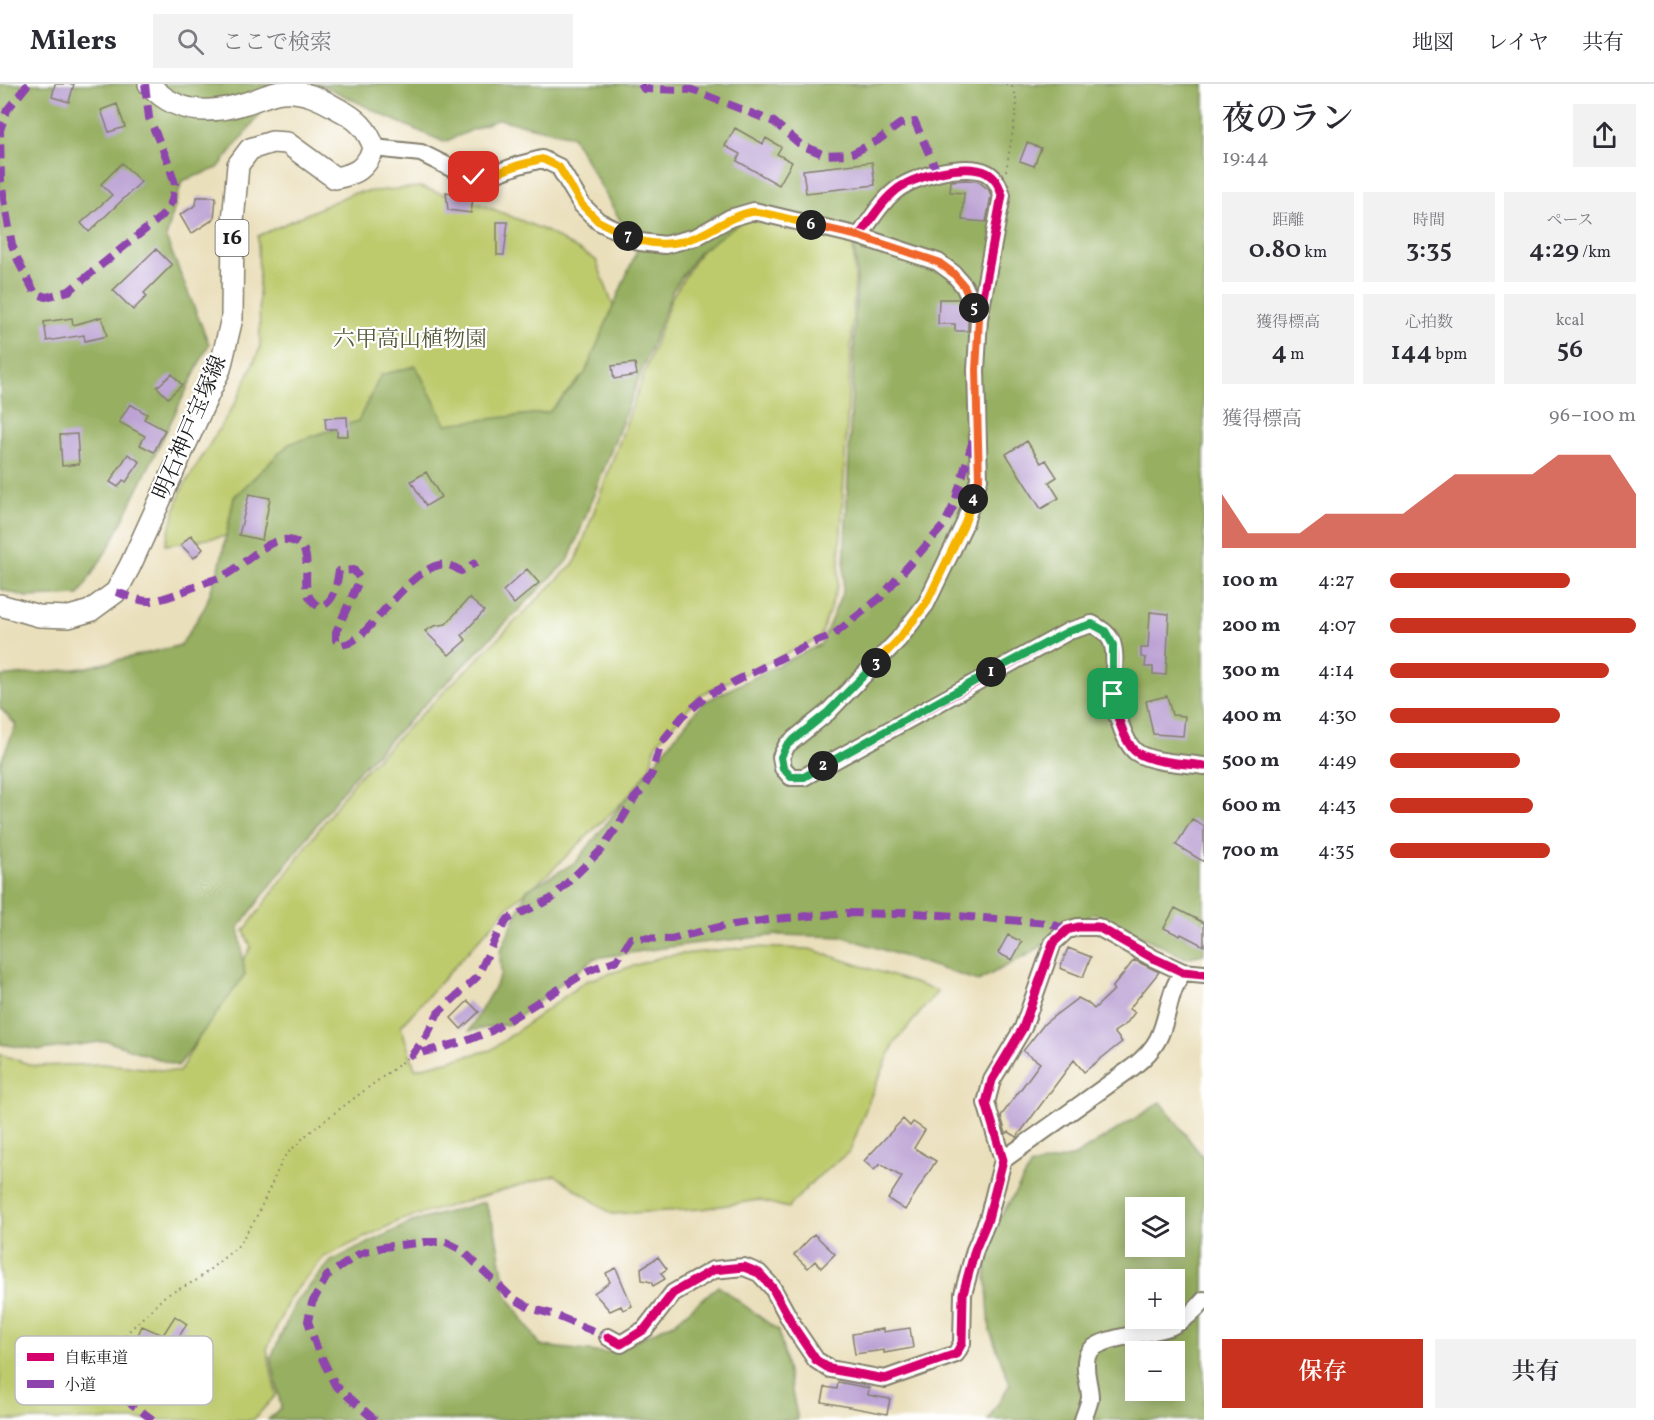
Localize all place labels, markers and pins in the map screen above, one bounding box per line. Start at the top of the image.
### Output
pin [448,151,499,202]
pin: 6 [796,210,826,240]
pin: 7 [613,221,643,251]
pin: 5 [959,293,989,323]
pin: 4 [958,484,988,514]
pin: 3 [861,648,891,678]
pin: 1 [976,657,1006,687]
pin [1087,668,1138,719]
pin: 2 [808,751,838,781]

